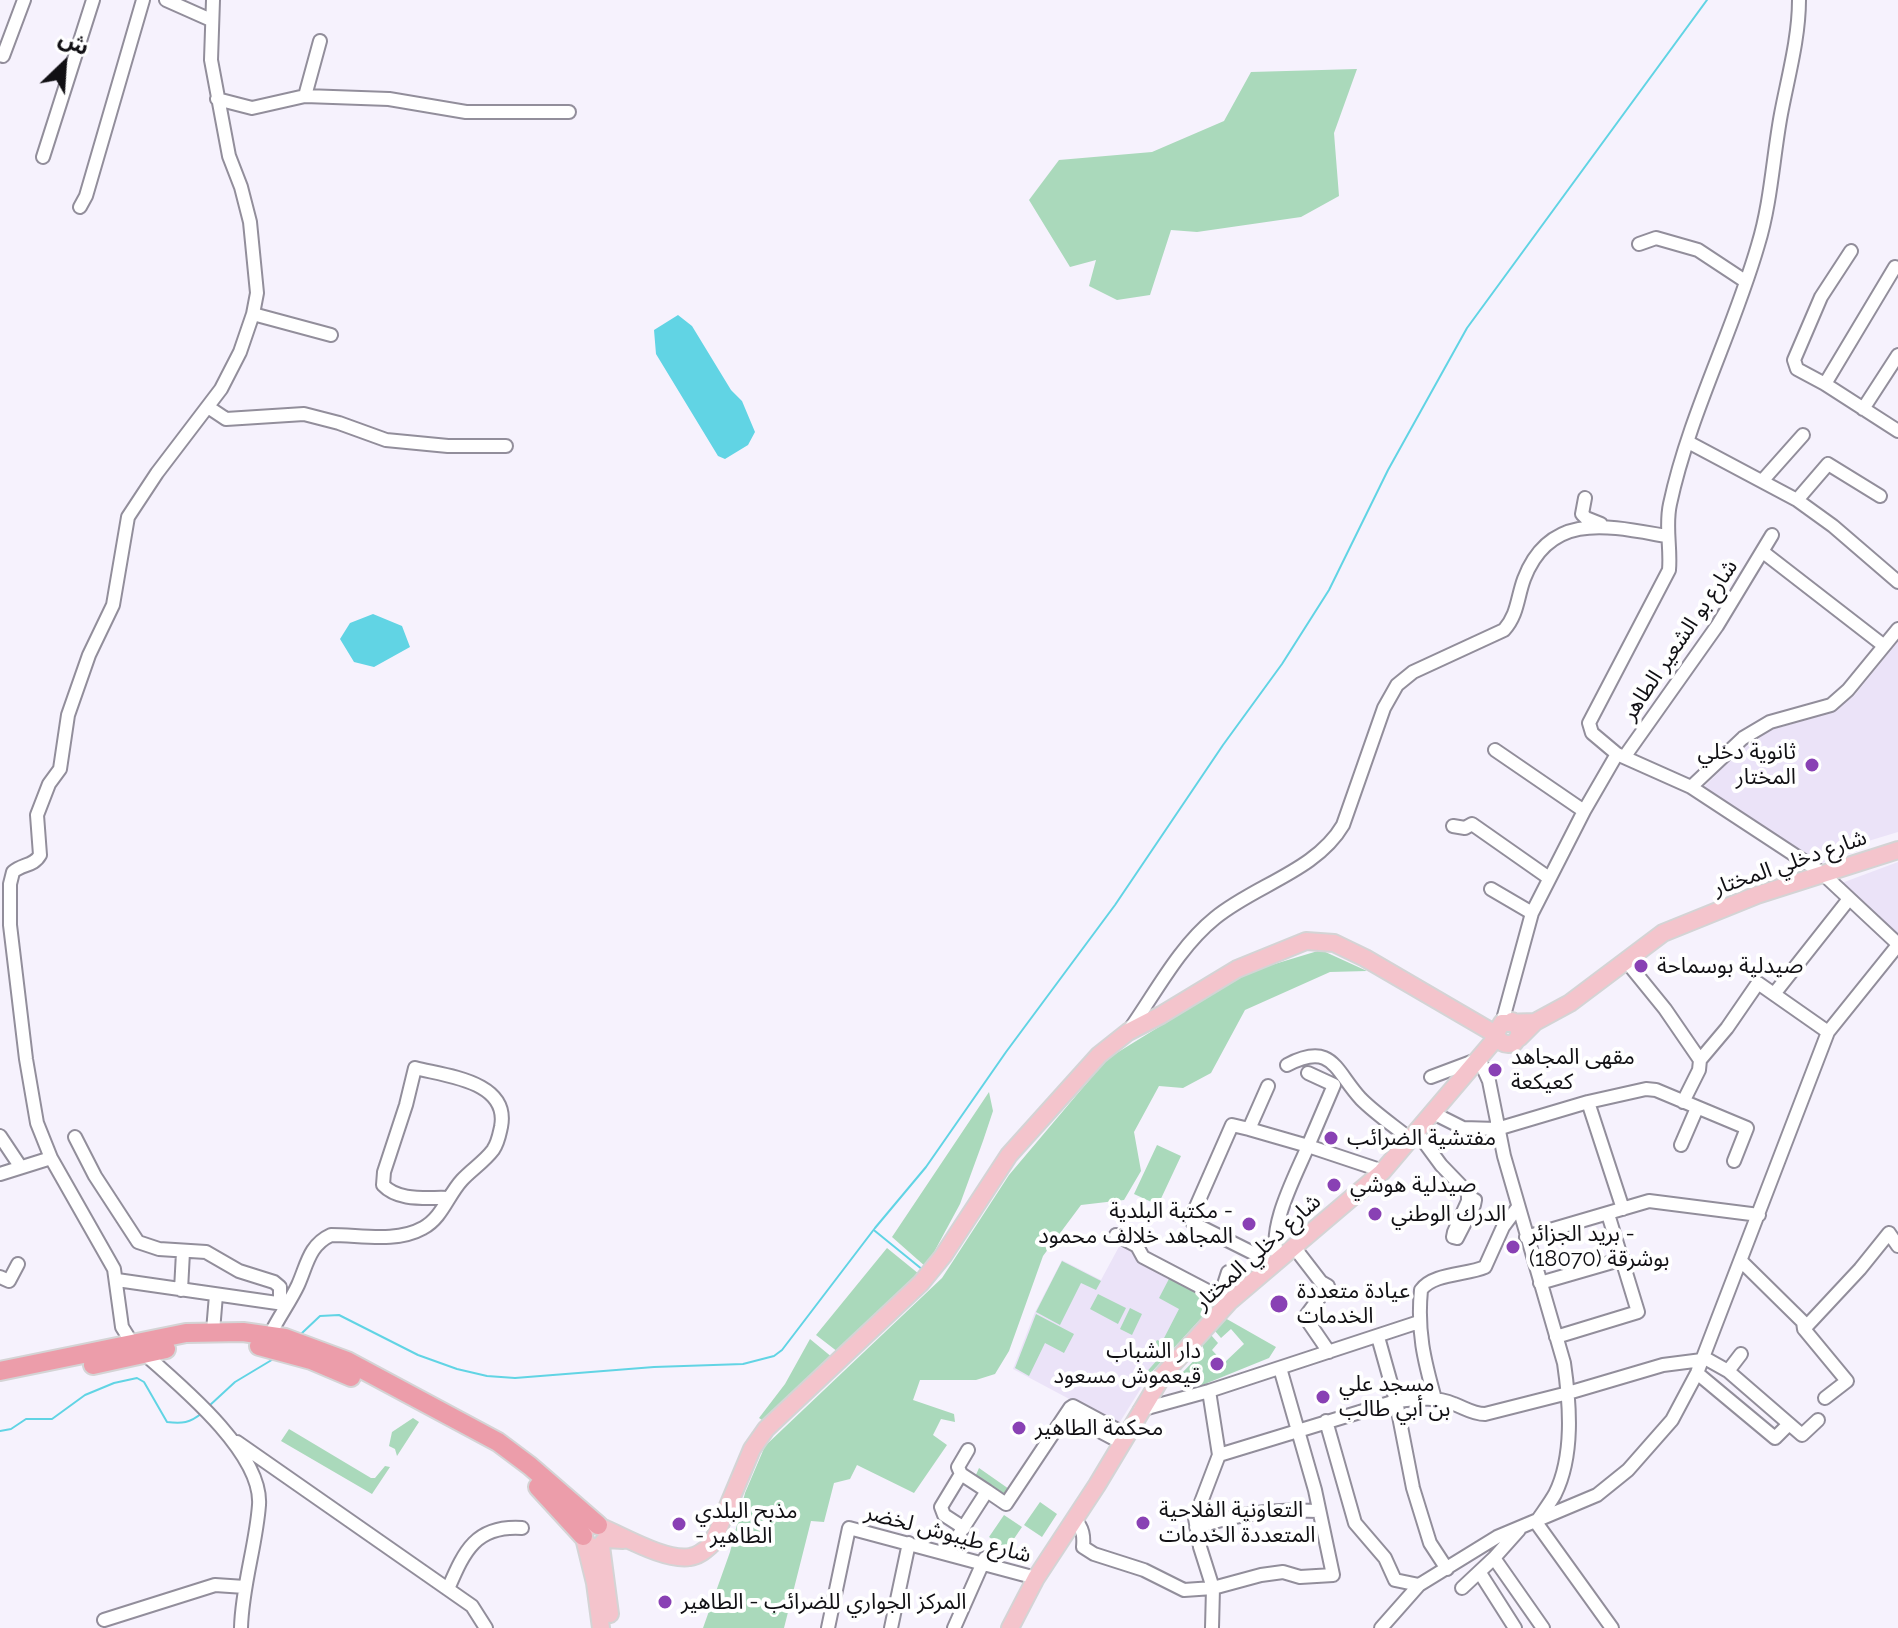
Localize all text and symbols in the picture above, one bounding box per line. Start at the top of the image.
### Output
north arrow [24,24,104,104]
text: ش [55,24,93,60]
street label: شارع بو الشعير الطاهر [1616,555,1744,725]
place label: ثانوية دخلي المختار [1698,739,1796,790]
marker: ثانوية دخلي المختار [1803,756,1821,774]
street label: شارع دخلي المختار [1710,824,1870,902]
place label: صيدلية بوسماحة [1657,953,1803,979]
marker: صيدلية بوسماحة [1632,957,1650,975]
place label: مقهى المجاهد كعيكعة [1511,1044,1635,1096]
marker: مقهى المجاهد كعيكعة [1486,1061,1504,1079]
place label: مفتشية الضرائب [1347,1125,1496,1151]
marker: مفتشية الضرائب [1322,1129,1340,1147]
place label: صيدلية هوشي [1350,1172,1476,1198]
marker: صيدلية هوشي [1325,1176,1343,1194]
street label: شارع دخلي المختار [1189,1188,1327,1316]
place label: مكتبة البلدية - المجاهد خلالف محمود [1038,1198,1233,1250]
place label: الدرك الوطني [1391,1201,1506,1227]
marker: الدرك الوطني [1366,1205,1384,1223]
marker: مكتبة البلدية - المجاهد خلالف محمود [1240,1215,1258,1233]
place label: بريد الجزائر - بوشرقة (18070) [1529,1221,1669,1272]
marker: بريد الجزائر - بوشرقة (18070) [1504,1238,1522,1256]
place label: عيادة متعددة الخدمات [1297,1278,1410,1330]
marker: عيادة متعددة الخدمات [1268,1293,1290,1315]
place label: دار الشباب قيعموش مسعود [1054,1338,1201,1390]
marker: دار الشباب قيعموش مسعود [1208,1355,1226,1373]
place label: مسجد علي بن أبي طالب [1339,1371,1451,1422]
marker: مسجد علي بن أبي طالب [1314,1388,1332,1406]
place label: محكمة الطاهير [1035,1415,1163,1441]
marker: محكمة الطاهير [1010,1419,1028,1437]
place label: التعاونية الفلاحية المتعددة الخدمات [1159,1497,1316,1548]
place label: مذبح البلدي - الطاهير [695,1498,798,1550]
street label: شارع طيبوش لخضر [862,1499,1034,1569]
marker: التعاونية الفلاحية المتعددة الخدمات [1134,1514,1152,1532]
marker: مذبح البلدي - الطاهير [670,1515,688,1533]
place label: المركز الجواري للضرائب - الطاهير [681,1589,966,1615]
marker: المركز الجواري للضرائب - الطاهير [656,1593,674,1611]

